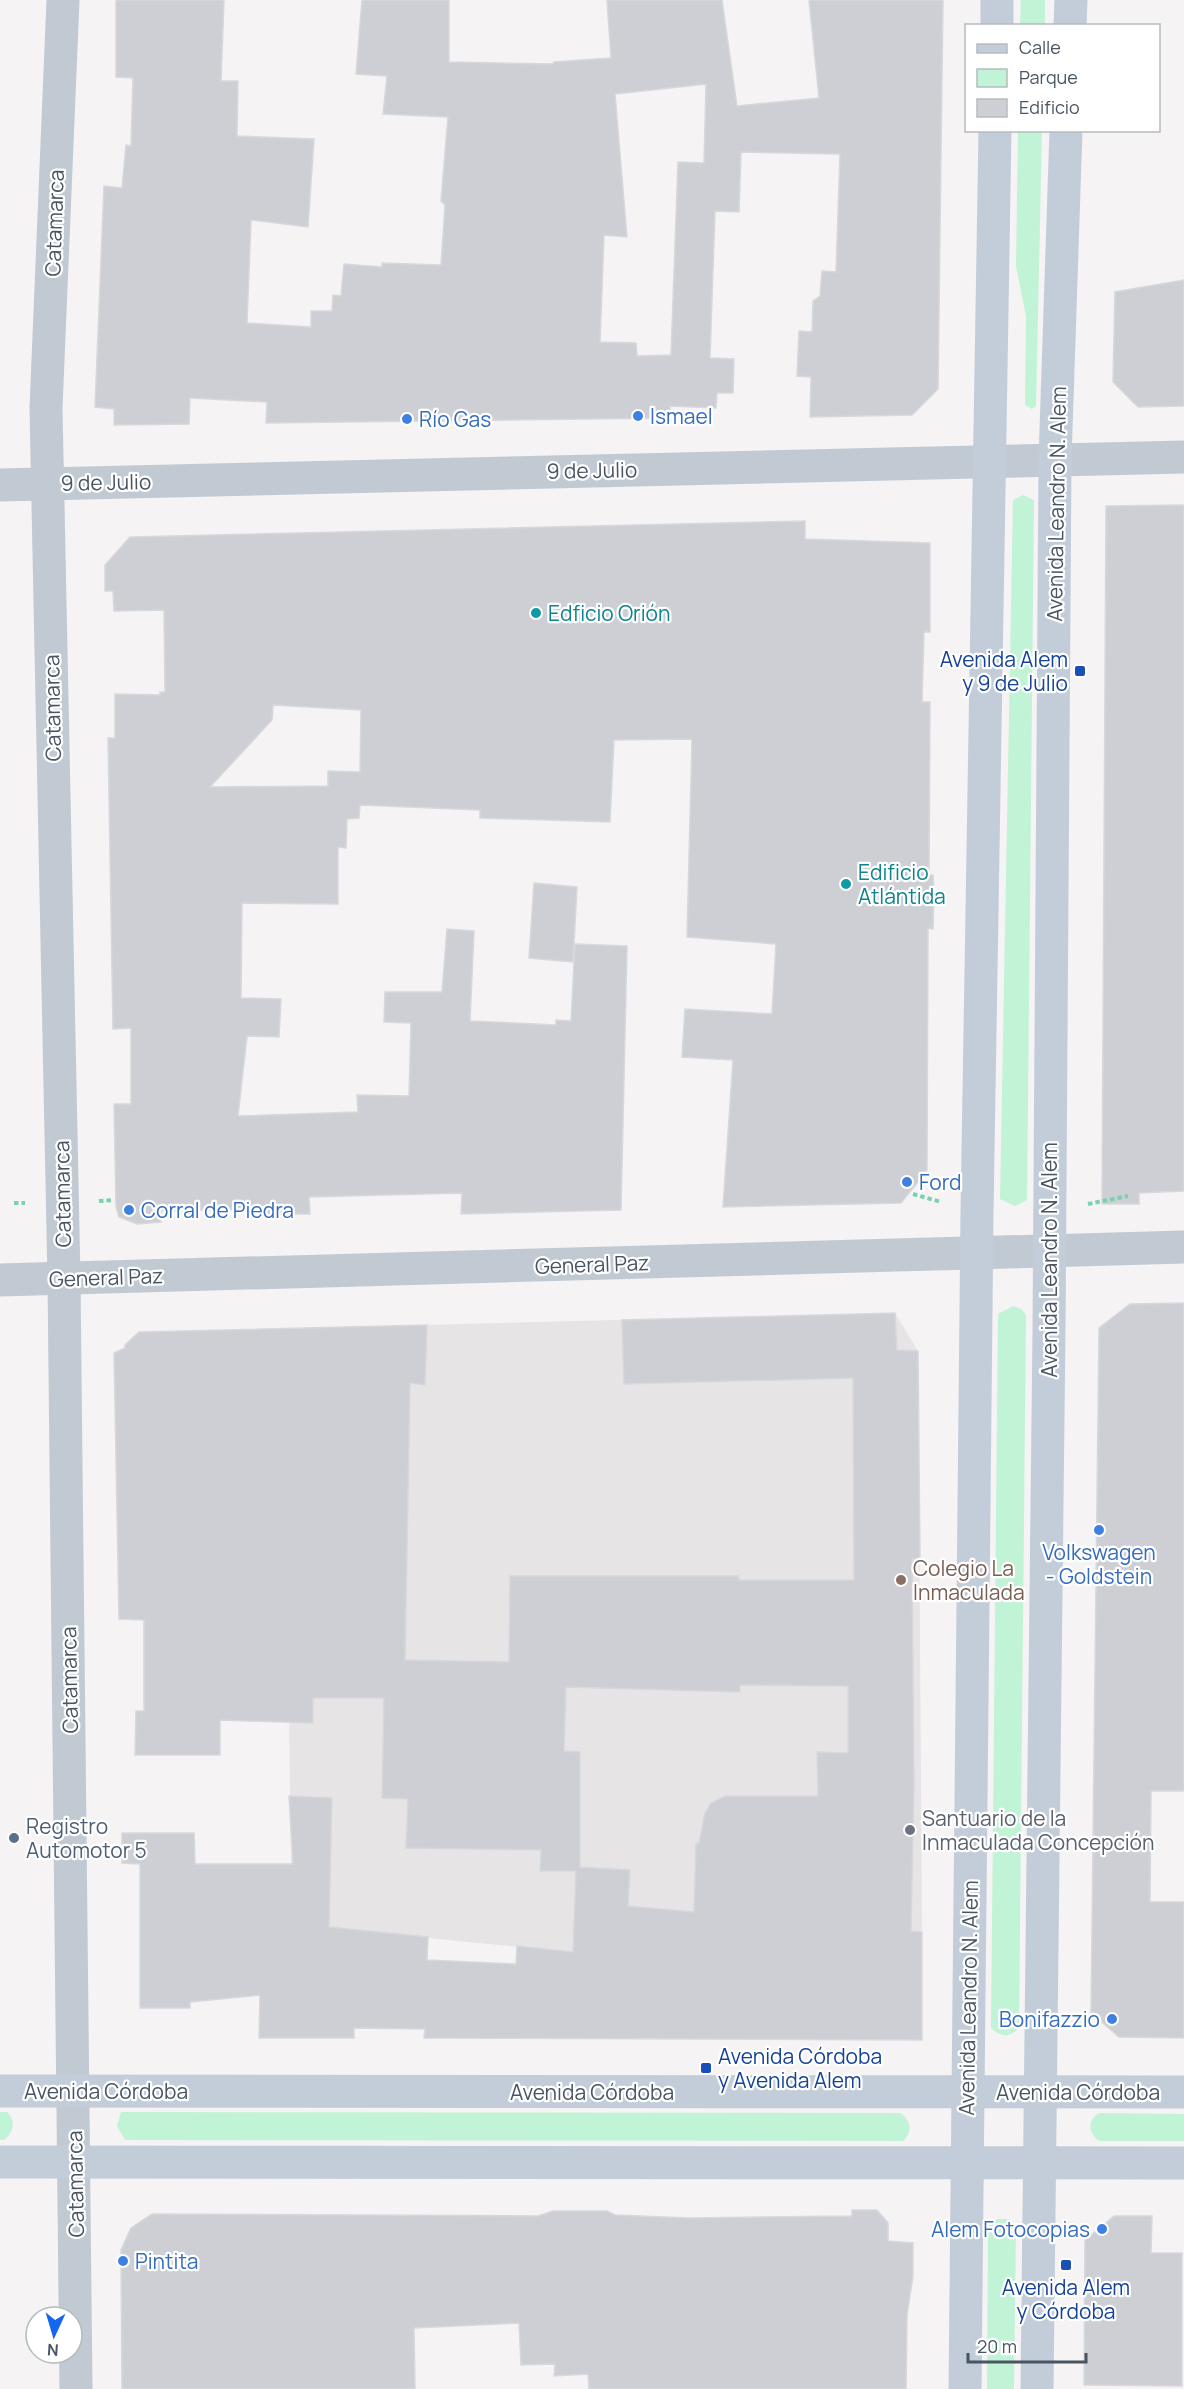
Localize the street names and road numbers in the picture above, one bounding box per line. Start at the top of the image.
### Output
street label: Catamarca [38,169,70,277]
street label: Avenida Leandro N. Alem [1040,386,1072,622]
street label: 9 de Julio [546,455,638,485]
street label: 9 de Julio [60,467,152,497]
street label: Catamarca [37,654,67,762]
street label: Catamarca [47,1140,77,1248]
street label: Avenida Leandro N. Alem [1035,1142,1063,1378]
street label: General Paz [534,1248,650,1280]
street label: General Paz [48,1261,164,1293]
street label: Catamarca [54,1626,84,1734]
street label: Avenida Leandro N. Alem [952,1880,984,2116]
street label: Avenida Córdoba [24,2077,188,2105]
street label: Avenida Córdoba [510,2078,674,2106]
street label: Avenida Córdoba [996,2078,1160,2106]
street label: Catamarca [60,2130,90,2238]

